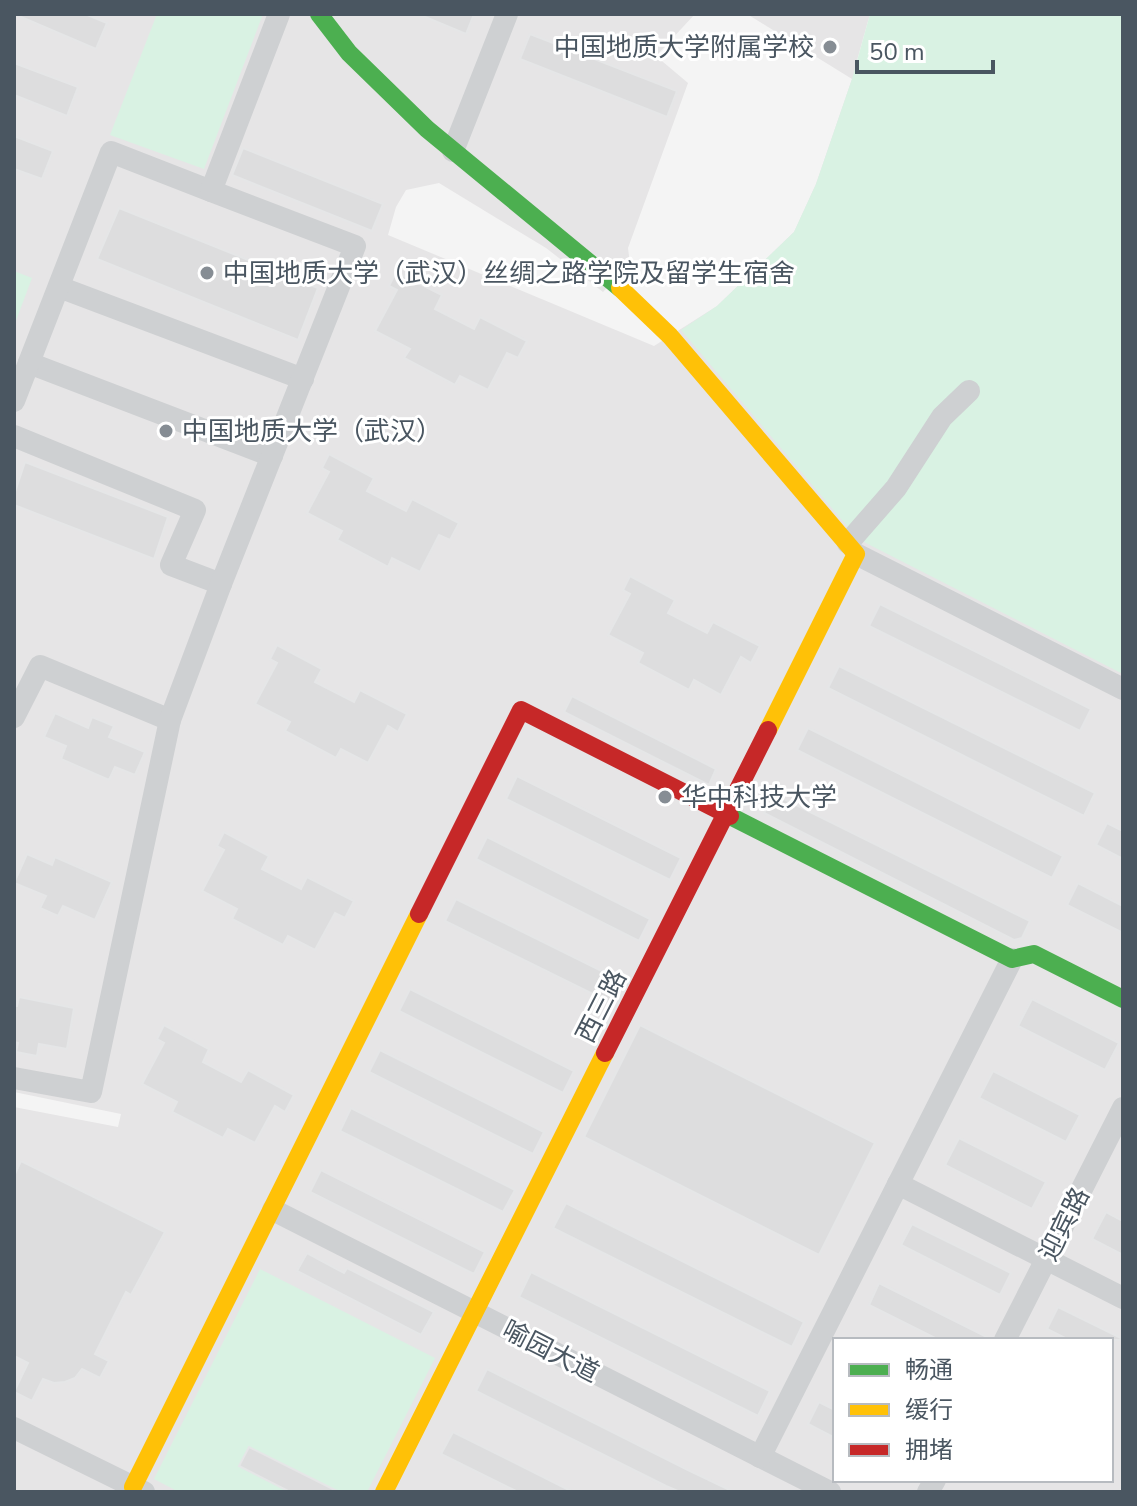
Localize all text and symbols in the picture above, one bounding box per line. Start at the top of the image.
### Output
scale bar [857,24,993,74]
place label: 中国地质大学附属学校 [554,30,814,65]
text: 50 m [869,36,925,68]
marker: 中国地质大学附属学校 [821,38,839,56]
place label: 中国地质大学（武汉）丝绸之路学院及留学生宿舍 [223,256,795,291]
marker: 中国地质大学（武汉）丝绸之路学院及留学生宿舍 [198,264,216,282]
place label: 中国地质大学（武汉） [182,414,442,449]
marker: 中国地质大学（武汉） [157,422,175,440]
place label: 华中科技大学 [681,780,837,815]
marker: 华中科技大学 [656,788,674,806]
street label: 西三路 [568,964,635,1049]
street label: 迎宾路 [1031,1182,1098,1267]
street label: 喻园大道 [496,1312,605,1391]
legend [833,1338,1113,1482]
text: 畅通 [905,1354,953,1386]
text: 缓行 [905,1394,953,1426]
text: 拥堵 [905,1434,953,1466]

